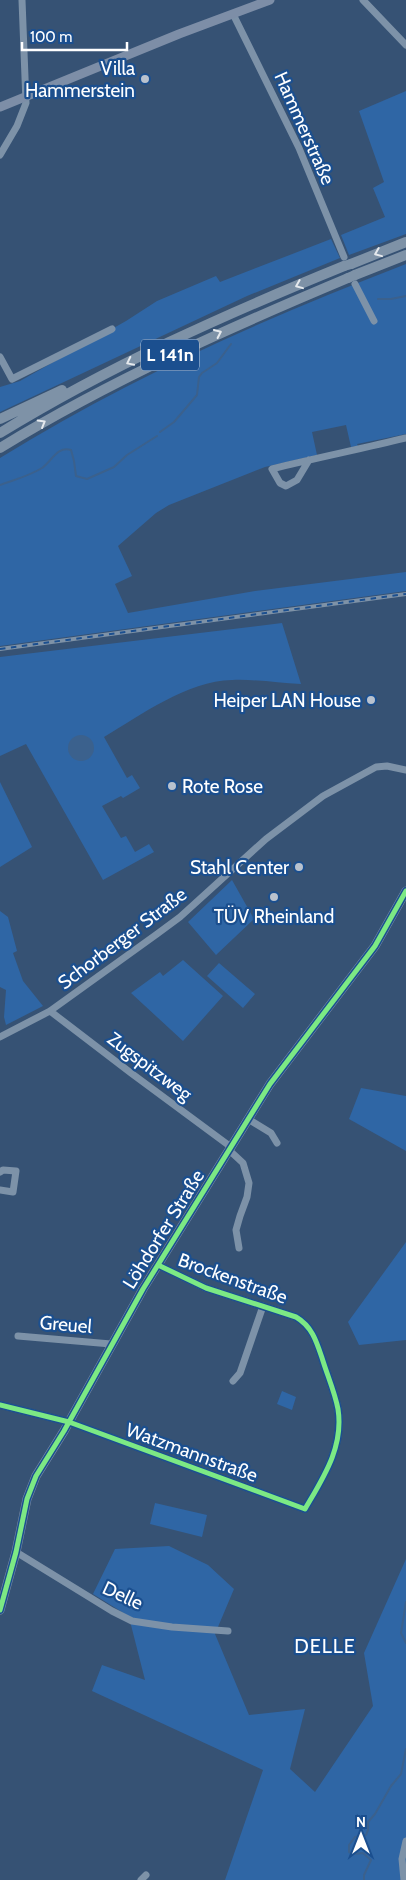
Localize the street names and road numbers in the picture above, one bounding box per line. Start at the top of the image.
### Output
street label: Hammerstraße [269,68,340,189]
road number: L 141n [141,340,199,370]
street label: Schorberger Straße [54,882,191,994]
street label: Zugspitzweg [103,1027,197,1106]
street label: Löhdorfer Straße [118,1165,209,1293]
street label: Brockenstraße [175,1248,291,1309]
street label: Greuel [39,1311,94,1338]
street label: Watzmannstraße [123,1418,261,1487]
street label: Delle [99,1576,147,1615]

